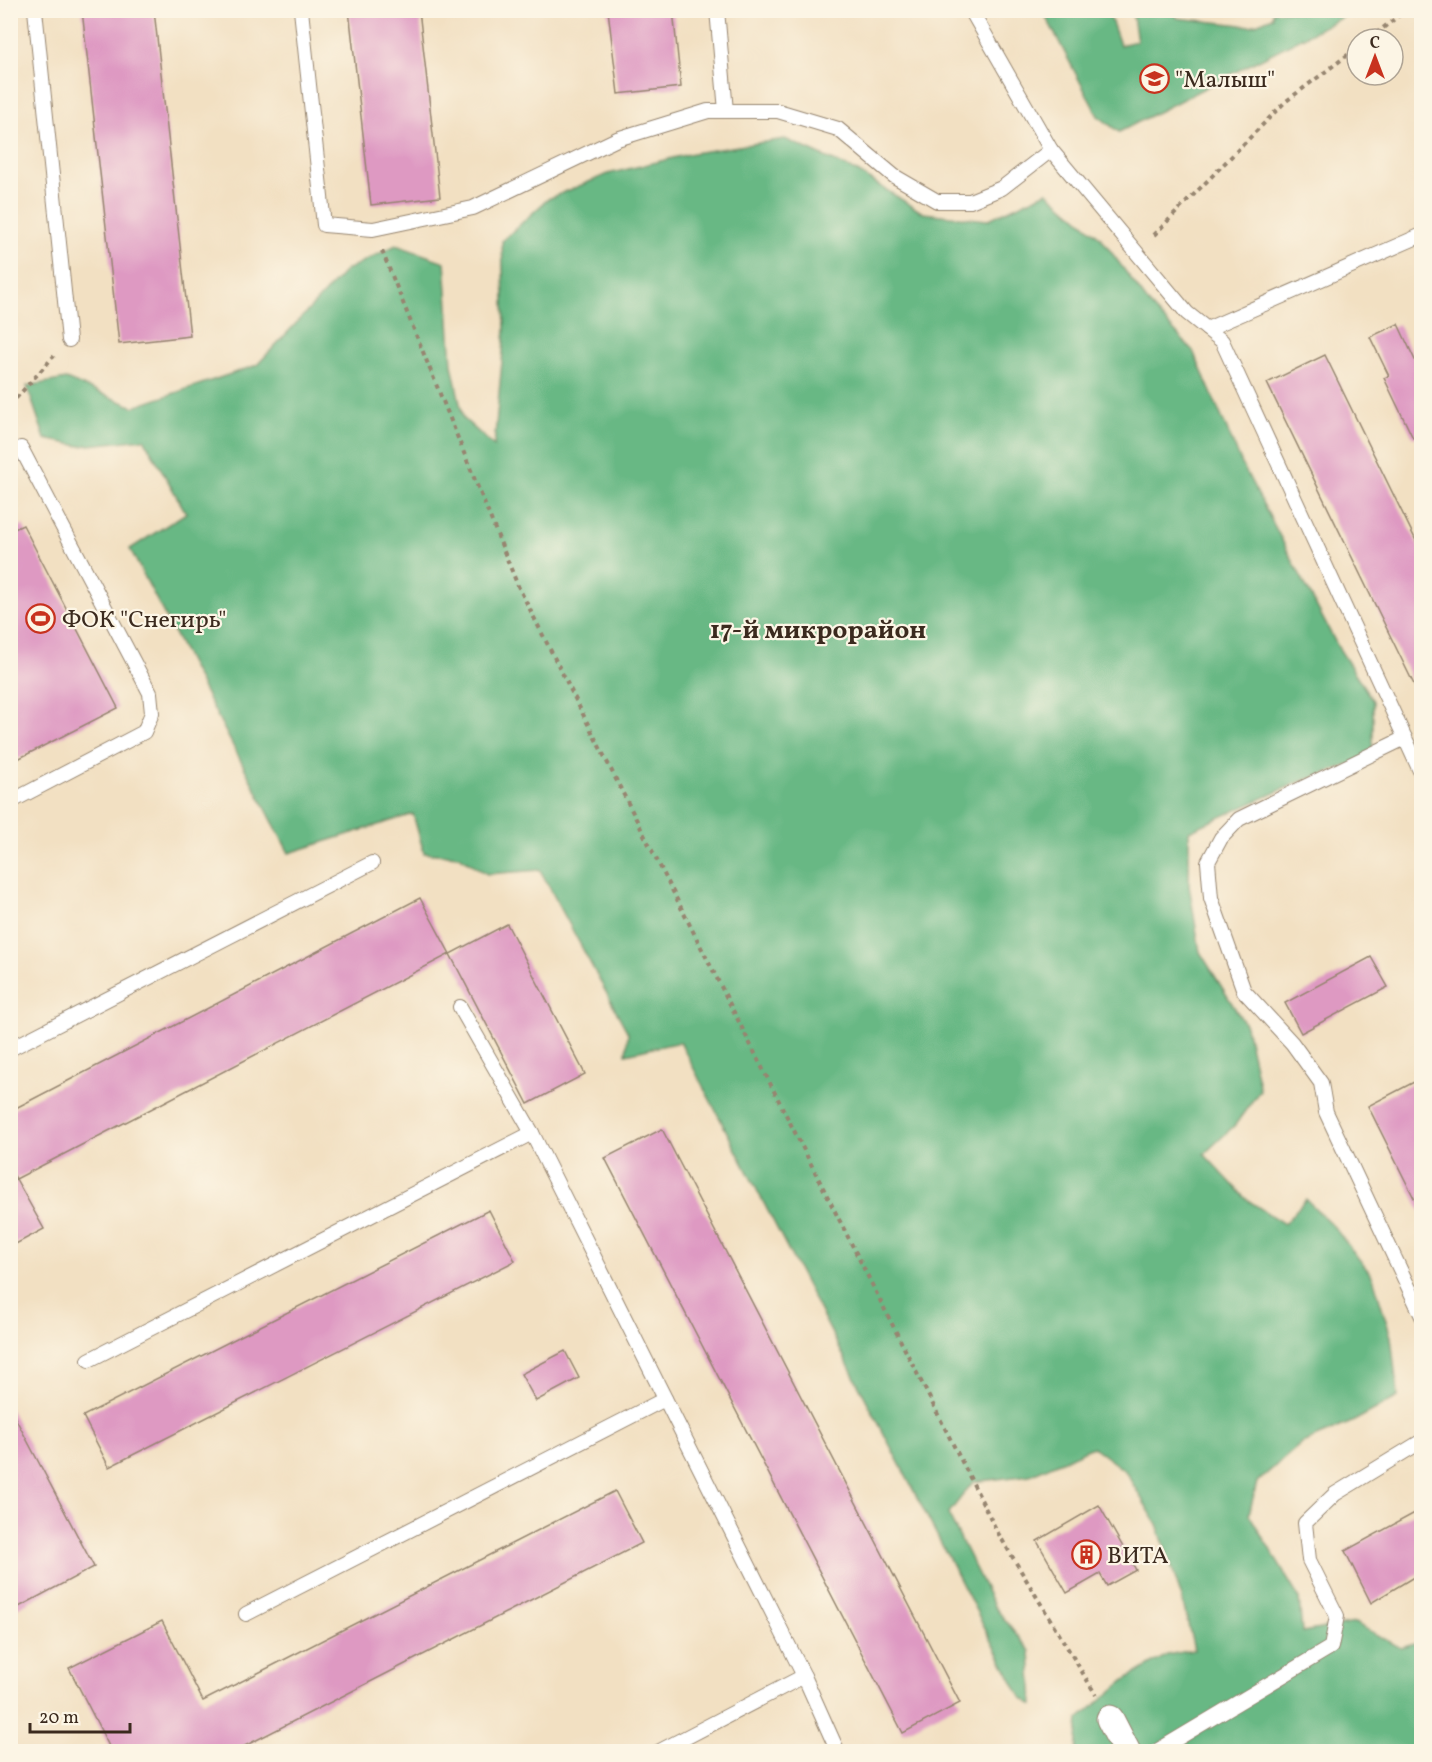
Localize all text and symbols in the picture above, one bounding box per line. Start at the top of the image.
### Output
north arrow [1345,27,1405,87]
text: С [1370,33,1380,55]
school or university icon: "Малыш" [1138,63,1170,95]
place label: "Малыш" [1175,64,1275,98]
sports icon: ФОК "Снегирь" [25,603,57,635]
place label: ФОК "Снегирь" [62,604,226,638]
district label: 17-й микрорайон [710,613,926,649]
building icon: ВИТА [1070,1539,1102,1571]
place label: ВИТА [1107,1540,1169,1574]
scale bar [30,1696,130,1734]
text: 20 m [39,1706,79,1731]

